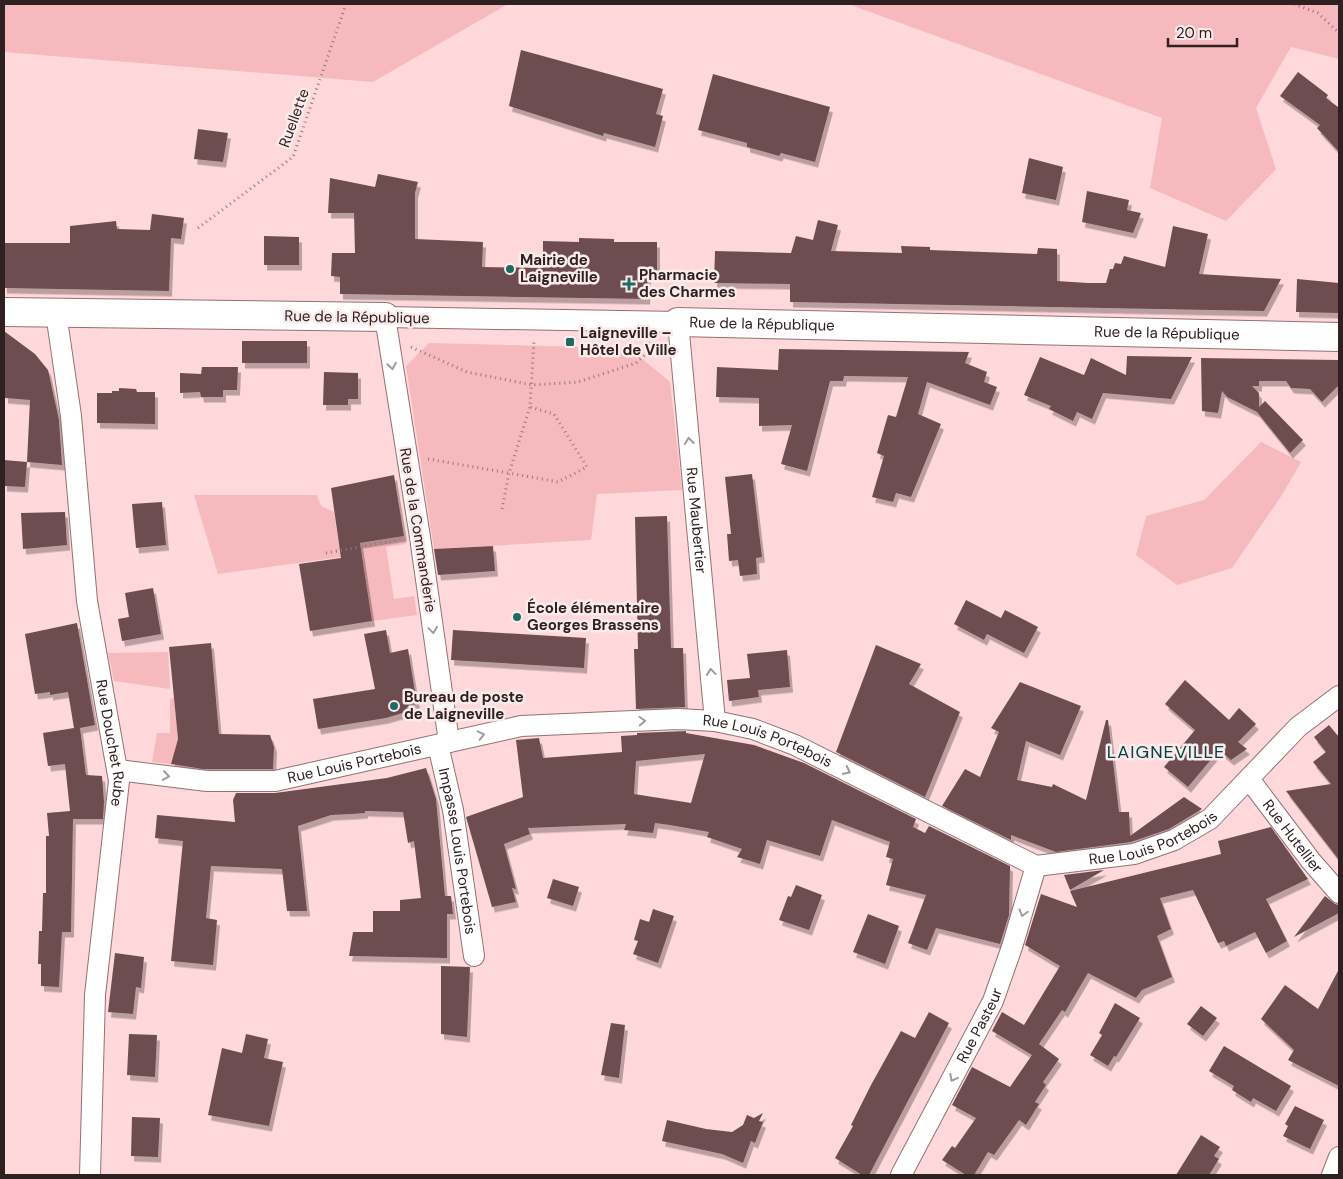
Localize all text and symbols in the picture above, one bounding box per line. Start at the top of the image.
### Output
scale bar [1168,15,1237,47]
text: 20 m [1176,23,1212,43]
street label: Ruellette [274,86,314,150]
place label: Mairie de Laigneville [520,250,598,287]
marker: Mairie de Laigneville [504,263,516,275]
place label: Pharmacie des Charmes [639,265,736,302]
marker: Pharmacie des Charmes [623,278,635,290]
street label: Rue de la République [284,306,430,328]
street label: Rue de la République [689,312,835,336]
street label: Rue de la République [1094,321,1240,345]
place label: Laigneville – Hôtel de Ville [580,323,677,360]
marker: Laigneville – Hôtel de Ville [564,336,576,348]
one-way arrow [387,361,397,370]
one-way arrow [684,436,695,444]
street label: Rue de la Commanderie [395,446,441,614]
street label: Rue Maubertier [682,466,711,575]
place label: École élémentaire Georges Brassens [527,598,659,635]
marker: École élémentaire Georges Brassens [511,611,523,623]
one-way arrow [427,626,438,634]
one-way arrow [705,668,716,676]
street label: Rue Douchet Rube [91,678,129,808]
place label: Bureau de poste de Laigneville [404,687,524,724]
marker: Bureau de poste de Laigneville [388,700,400,712]
street label: Rue Louis Portebois [702,710,836,772]
one-way arrow [638,715,646,726]
one-way arrow [476,730,485,741]
street label: Rue Louis Portebois [285,739,423,788]
district label: LAIGNEVILLE [1107,740,1225,764]
one-way arrow [842,764,851,775]
street label: Impasse Louis Portebois [434,766,481,936]
one-way arrow [162,770,170,781]
street label: Rue Hutellier [1258,795,1327,878]
street label: Rue Louis Portebois [1088,807,1222,869]
one-way arrow [1018,908,1028,916]
street label: Rue Pasteur [952,985,1007,1067]
one-way arrow [950,1073,960,1082]

